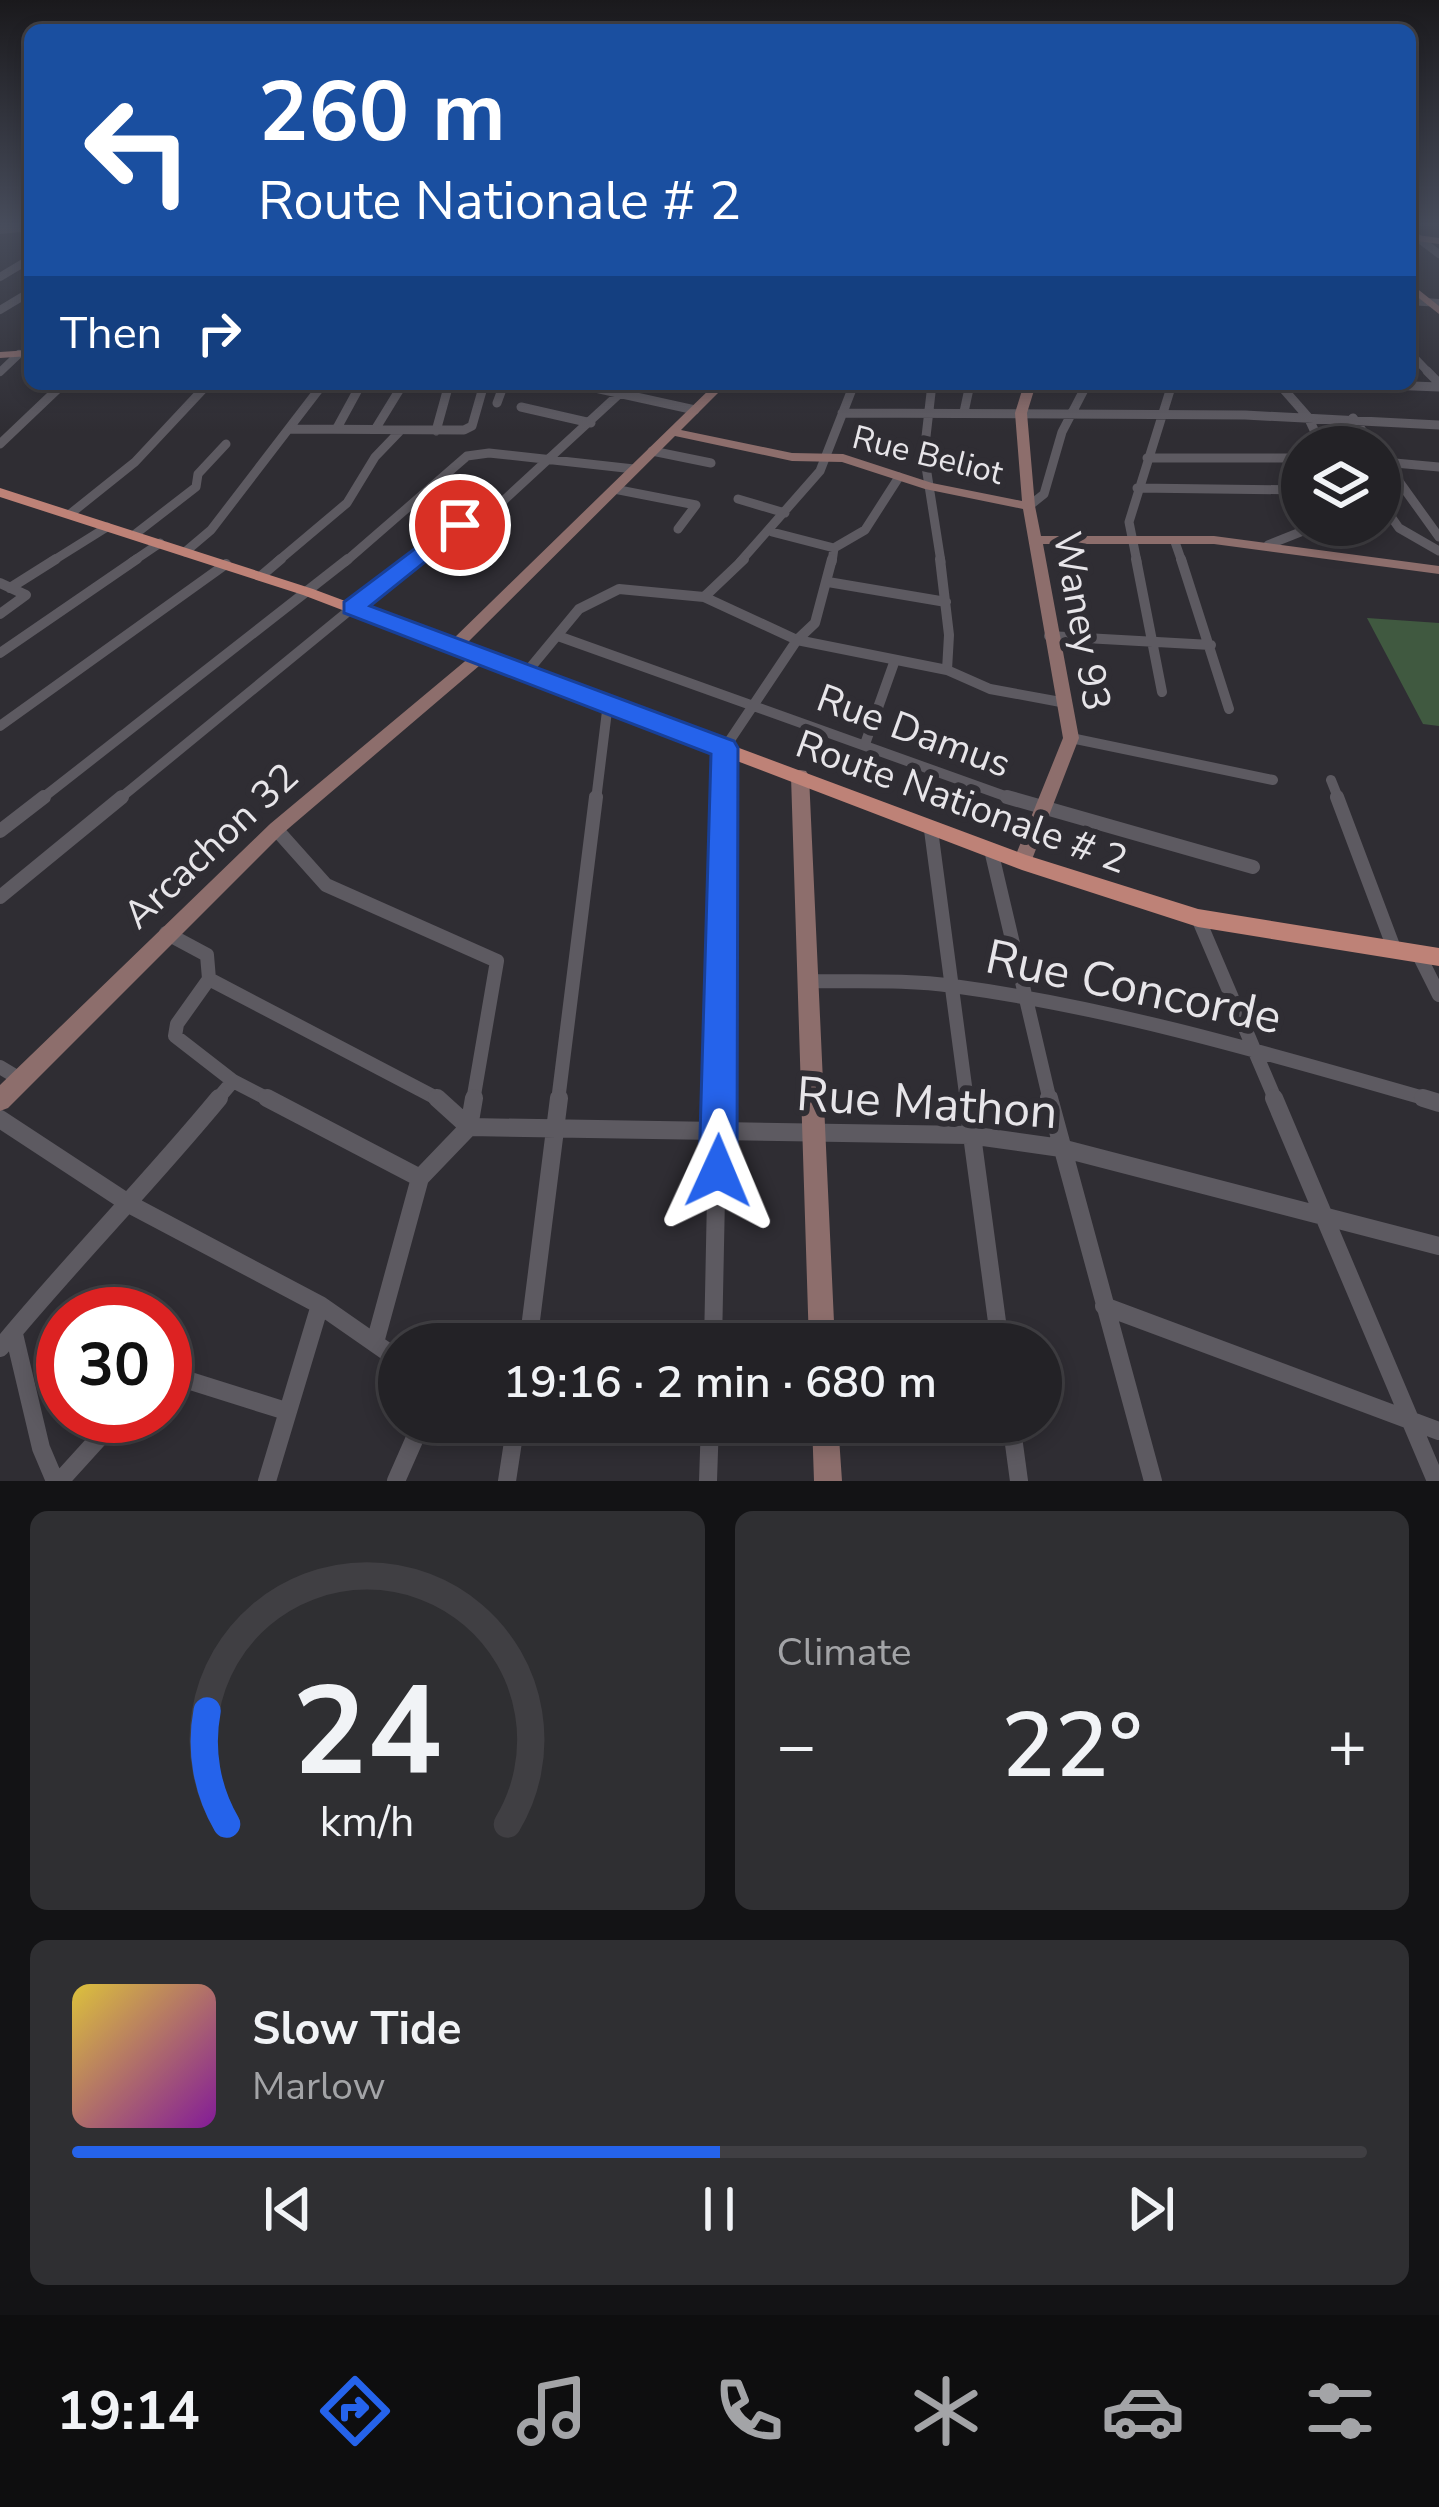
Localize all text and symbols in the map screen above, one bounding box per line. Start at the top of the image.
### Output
text: 260 m [258,55,506,170]
icon: left [60,72,216,228]
text: Route Nationale # 2 [258,164,741,238]
icon: right [186,300,252,366]
text: Then [60,303,162,364]
street label: Rue Beliot [848,415,1008,496]
map controls [1281,426,1401,546]
button: layers [1281,426,1401,546]
pin [409,474,511,576]
icon: arrive [427,492,493,558]
street label: Waney 93 [1040,528,1123,715]
street label: Rue Damus [809,672,1018,791]
street label: Route Nationale # 2 [788,718,1135,887]
street label: Arcachon 32 [112,751,310,941]
street label: Rue Concorde [980,923,1288,1050]
street label: Rue Mathon [794,1061,1060,1145]
position arrow [655,1108,781,1234]
speed limit sign: 30 [36,1287,192,1443]
text: 19:16 · 2 min · 680 m [503,1352,937,1413]
text: Climate [777,1626,912,1679]
text: 24 [292,1647,442,1817]
text: 22° [1001,1685,1143,1808]
text: − [777,1701,816,1791]
text: + [1327,1701,1367,1791]
text: km/h [320,1792,415,1850]
text: Slow Tide [252,1999,461,2060]
text: Marlow [252,2060,386,2113]
icon: previous [255,2176,321,2242]
icon: pause [686,2176,752,2242]
icon: next [1118,2176,1184,2242]
icon: directions [313,2369,397,2453]
icon: music [510,2369,594,2453]
icon: phone [707,2369,791,2453]
icon: climate [904,2369,988,2453]
icon: car [1101,2369,1185,2453]
icon: filters [1298,2369,1382,2453]
text: 19:14 [57,2374,200,2448]

